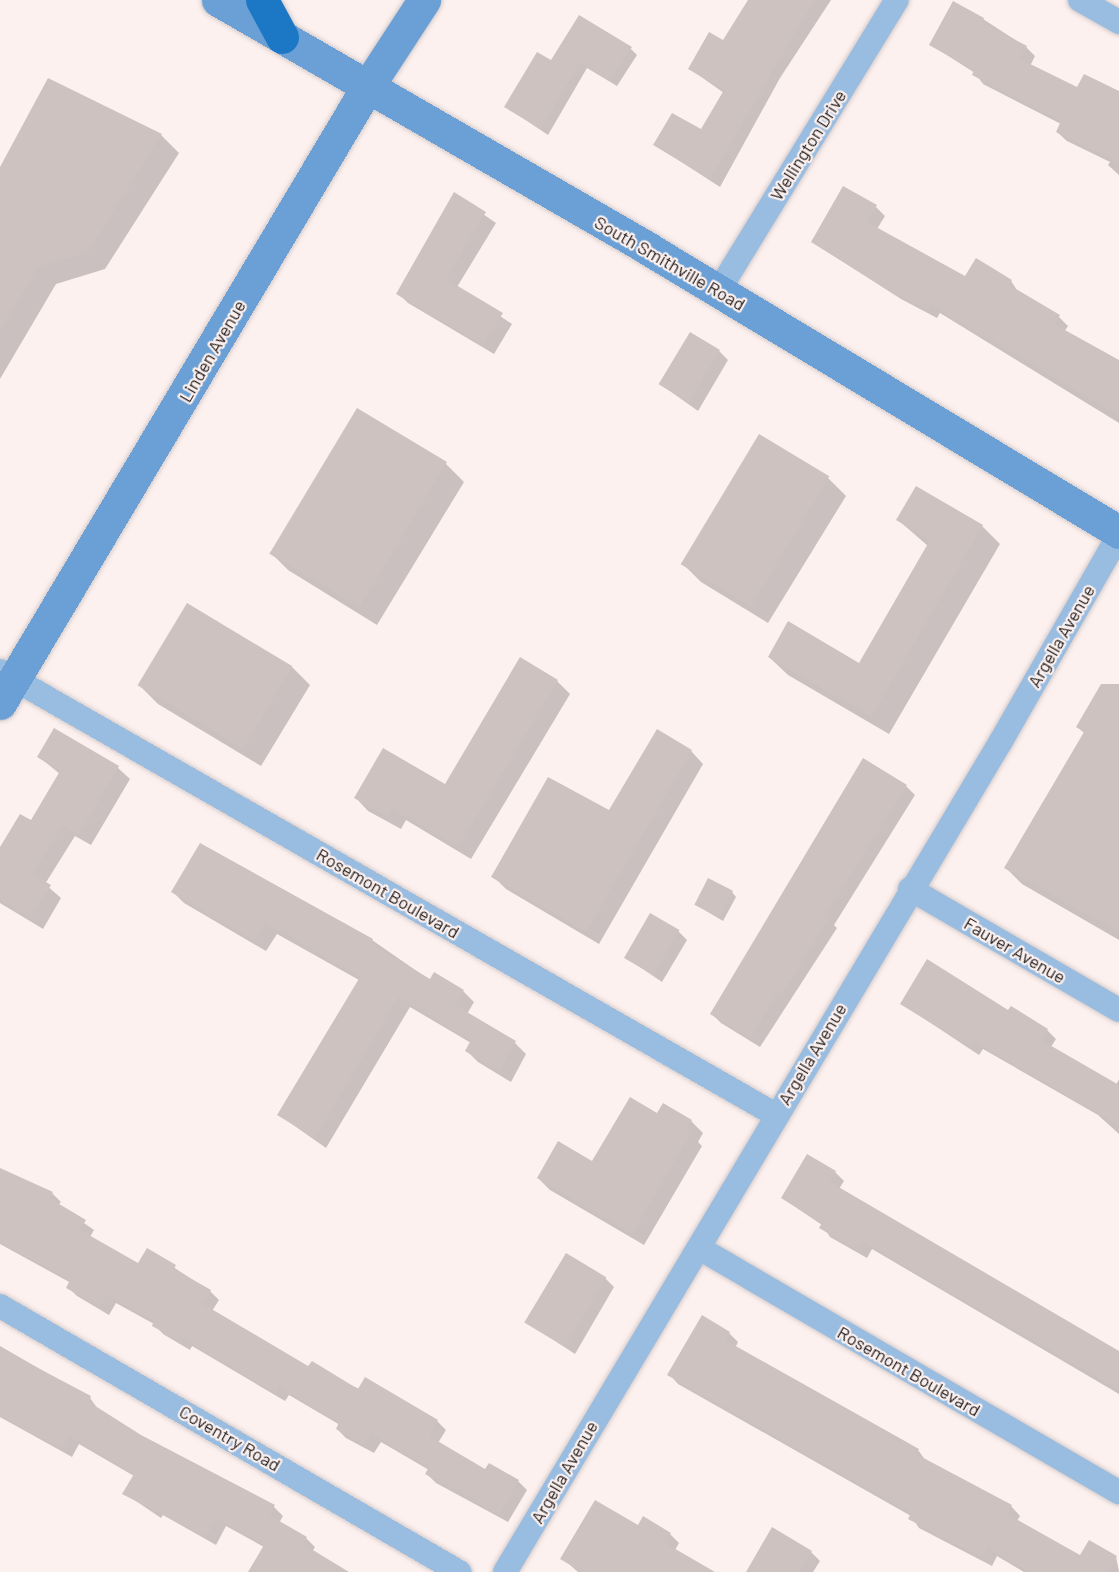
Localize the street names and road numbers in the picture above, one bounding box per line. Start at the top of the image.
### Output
street label: Wellington Drive [765,86,851,204]
street label: South Smithville Road [591,211,749,315]
street label: Linden Avenue [174,296,250,406]
street label: Argella Avenue [1023,581,1099,691]
street label: Rosemont Boulevard [313,843,463,943]
street label: Fauver Avenue [960,912,1070,988]
street label: Argella Avenue [773,999,851,1109]
street label: Rosemont Boulevard [834,1321,984,1421]
street label: Coventry Road [176,1400,284,1476]
street label: Argella Avenue [526,1417,602,1527]

